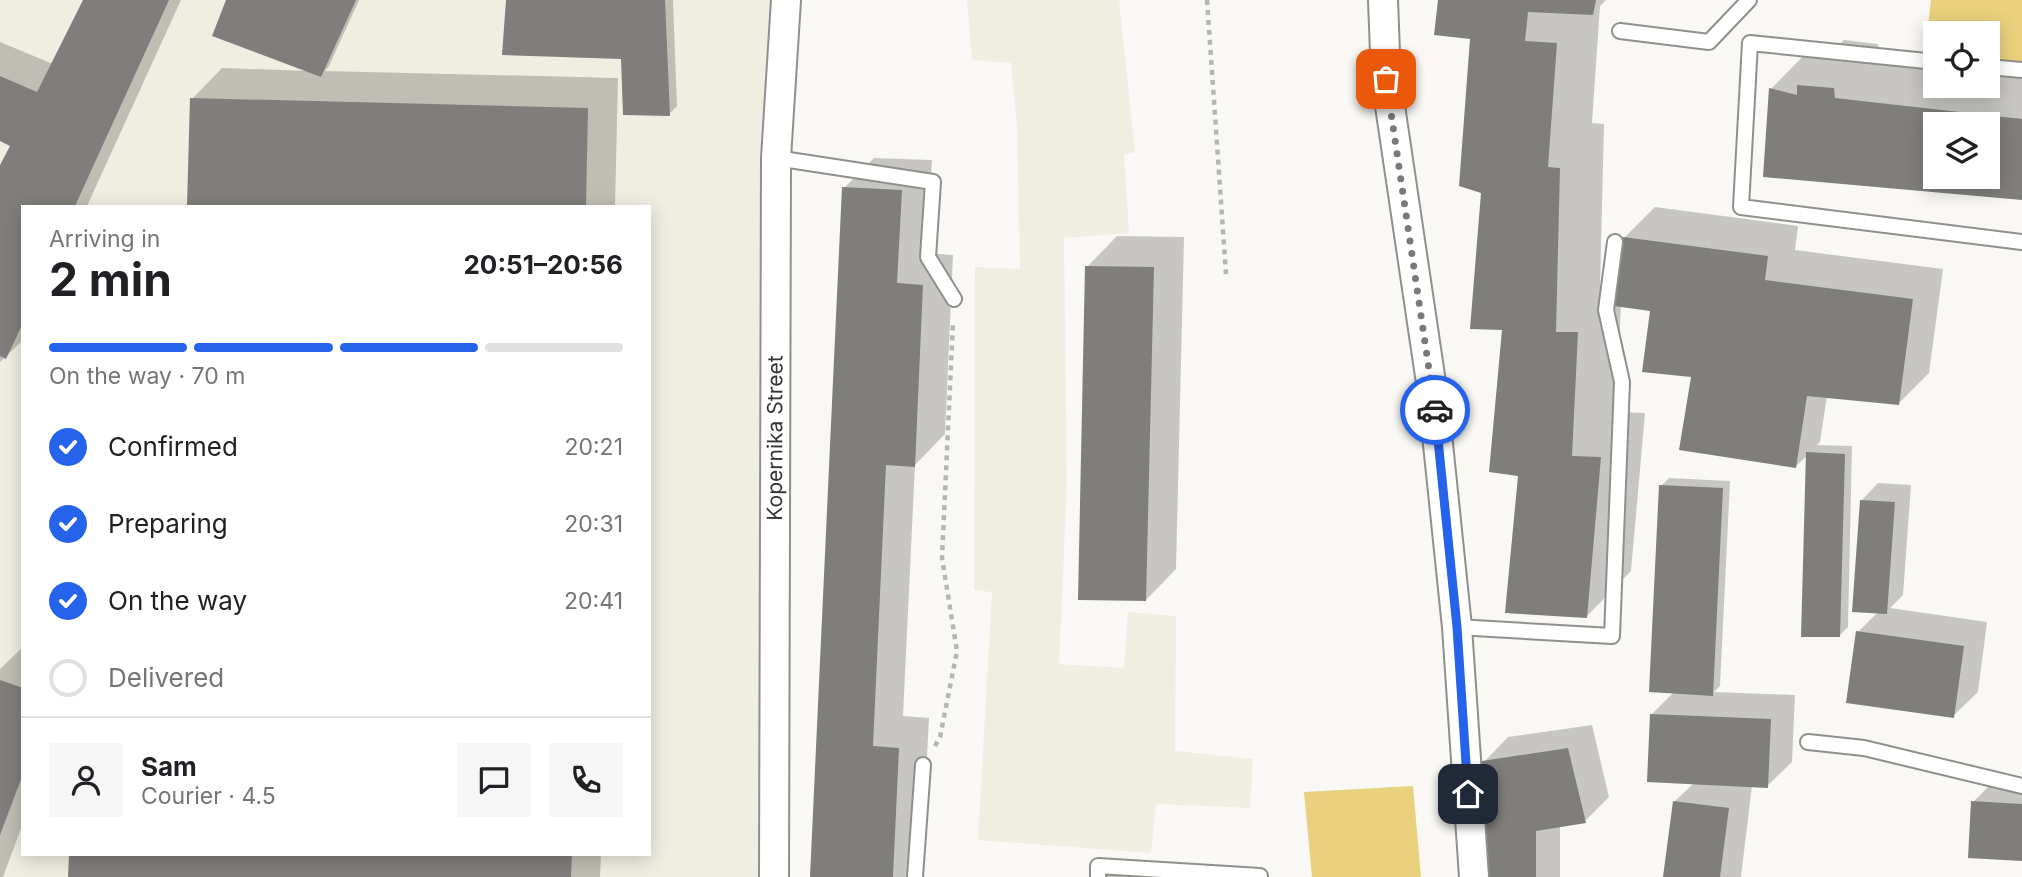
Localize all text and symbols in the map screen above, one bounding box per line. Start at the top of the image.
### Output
map controls [1923,21,2000,189]
button: locate [1923,21,2000,98]
pin [1356,49,1416,109]
icon: bag [1367,60,1405,98]
button: layers [1923,112,2000,189]
text: Arriving in [49,225,160,253]
text: 20:51–20:56 [463,249,623,280]
text: 2 min [49,251,172,307]
street label: Kopernika Street [762,355,787,521]
text: On the way · 70 m [49,362,245,390]
courier [1400,375,1470,445]
icon: car [1416,391,1454,429]
icon: check [49,428,87,466]
text: Confirmed [108,431,238,462]
text: 20:21 [564,433,623,461]
icon: check [49,505,87,543]
text: Preparing [108,508,228,539]
text: 20:31 [564,510,623,538]
icon: check [49,582,87,620]
text: On the way [108,585,247,616]
text: 20:41 [564,587,623,615]
text: Delivered [108,662,224,693]
button: person [49,743,123,817]
button: chat [457,743,531,817]
button: phone [549,743,623,817]
text: Sam [141,751,197,782]
pin [1438,764,1498,824]
icon: home [1449,775,1487,813]
text: Courier · 4.5 [141,782,276,810]

